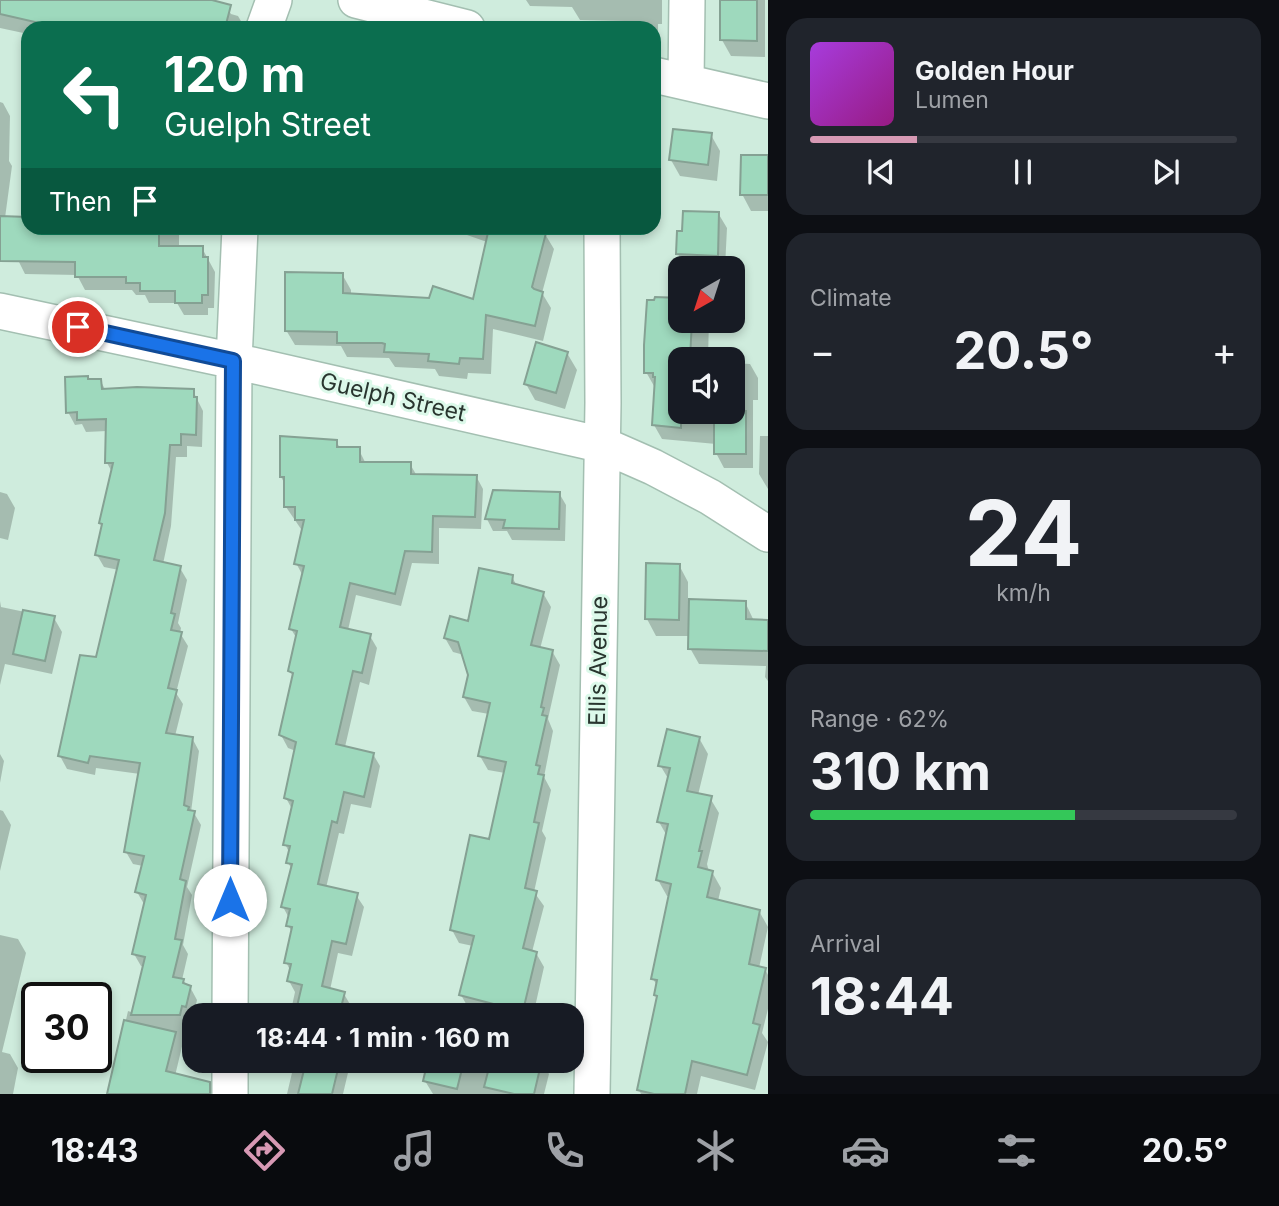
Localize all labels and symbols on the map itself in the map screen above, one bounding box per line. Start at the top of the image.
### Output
north arrow [668,256,746,332]
pin [48,297,108,357]
street label: Guelph Street [317,367,469,427]
street label: Ellis Avenue [583,596,613,726]
position arrow [193,863,267,937]
speed limit sign: 30 [21,982,112,1073]

